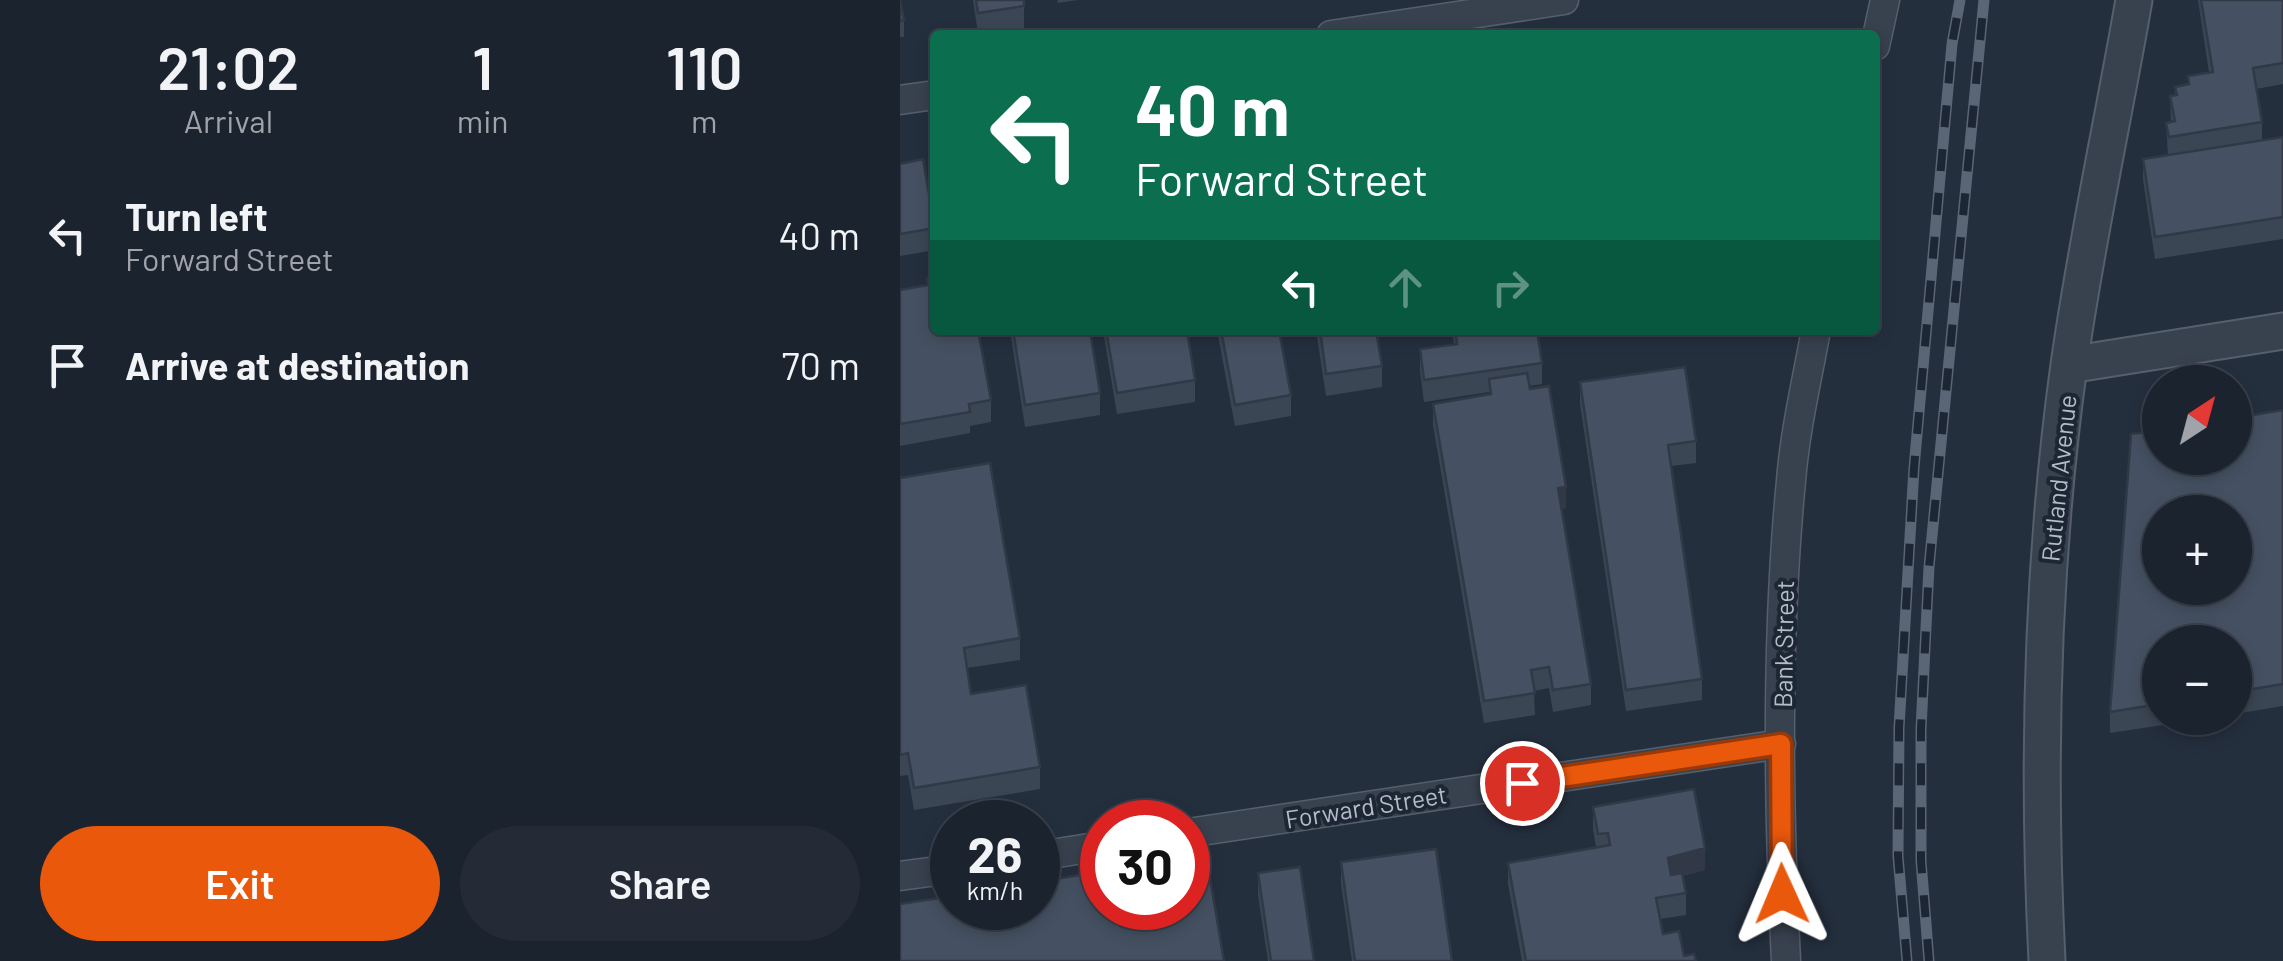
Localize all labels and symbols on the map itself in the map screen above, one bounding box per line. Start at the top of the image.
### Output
north arrow [2142,365,2252,475]
street label: Rutland Avenue [2034,393,2082,563]
street label: Bank Street [1767,580,1799,708]
pin [1480,741,1565,826]
street label: Forward Street [1283,778,1449,834]
speed limit sign: 30 [1080,800,1210,930]
position arrow [1730,842,1834,946]

